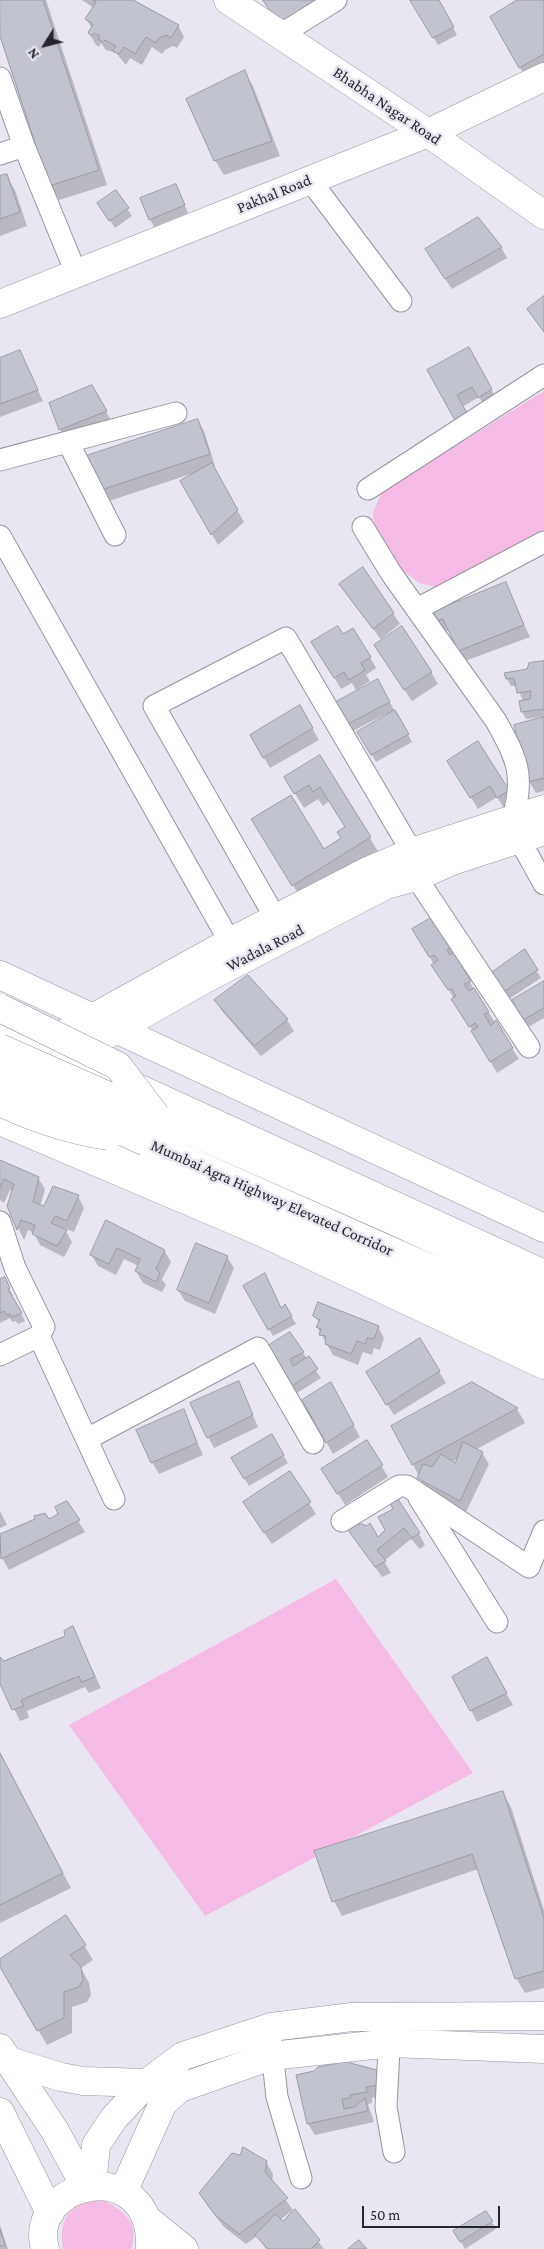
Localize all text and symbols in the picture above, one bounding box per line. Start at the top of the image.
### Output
north arrow [20,20,70,70]
text: N [24,45,42,62]
street label: Bhabha Nagar Road [329,63,445,149]
street label: Pakhal Road [234,170,314,218]
street label: Wadala Road [223,920,307,976]
street label: Mumbai Agra Highway Elevated Corridor [148,1136,396,1260]
scale bar [364,2196,502,2228]
text: 50 m [370,2207,400,2223]

